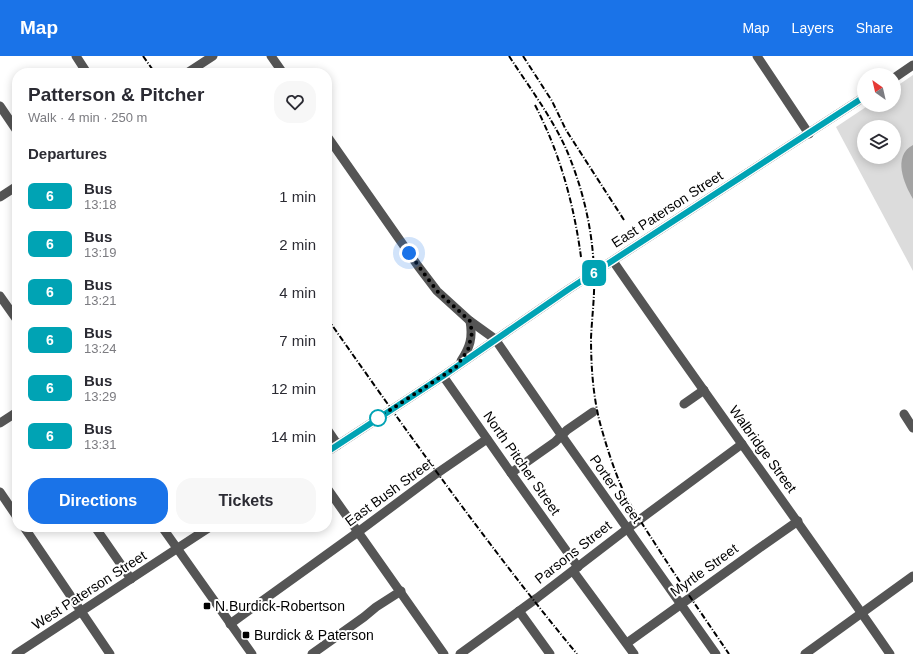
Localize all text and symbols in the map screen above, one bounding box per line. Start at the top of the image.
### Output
text: Map [20,17,58,38]
text: Map [742,20,770,36]
text: Layers [792,20,834,36]
text: Share [856,20,893,36]
north arrow [857,68,901,112]
map controls [857,68,901,164]
button: heart [274,81,316,123]
text: Patterson & Pitcher [28,84,204,105]
text: Walk · 4 min · 250 m [28,110,147,125]
button: layers [857,120,901,164]
text: Departures [28,145,107,162]
street label: East Paterson Street [608,167,726,251]
text: Bus [84,180,112,197]
text: 6 [46,188,54,204]
text: 1 min [279,188,316,205]
text: 13:18 [84,197,117,212]
text: Bus [84,228,112,245]
text: 6 [46,236,54,252]
text: 2 min [279,236,316,253]
your location [399,243,419,263]
text: 13:19 [84,245,117,260]
line badge: 6 [581,260,607,286]
text: 6 [590,265,598,281]
text: Bus [84,276,112,293]
text: 6 [46,284,54,300]
text: 4 min [279,284,316,301]
text: 13:21 [84,293,117,308]
text: Bus [84,324,112,341]
text: 6 [46,332,54,348]
text: 7 min [279,332,316,349]
text: 13:24 [84,341,117,356]
text: Bus [84,372,112,389]
text: 6 [46,380,54,396]
text: 12 min [271,380,316,397]
text: 13:29 [84,389,117,404]
street label: Walbridge Street [726,402,800,496]
street label: North Pitcher Street [480,408,564,518]
unlabelled marker [369,409,387,427]
text: Bus [84,420,112,437]
text: 6 [46,428,54,444]
text: 14 min [271,428,316,445]
text: 13:31 [84,437,117,452]
street label: Porter Street [587,452,645,526]
street label: East Bush Street [342,455,436,529]
button: Directions [28,478,168,524]
button: Tickets [176,478,316,524]
street label: Parsons Street [532,517,614,587]
street label: Myrtle Street [667,540,741,600]
street label: West Paterson Street [29,547,149,633]
place label: N.Burdick-Robertson [215,598,345,614]
marker: N.Burdick-Robertson [202,601,212,611]
place label: Burdick & Paterson [254,627,374,643]
marker: Burdick & Paterson [241,630,251,640]

